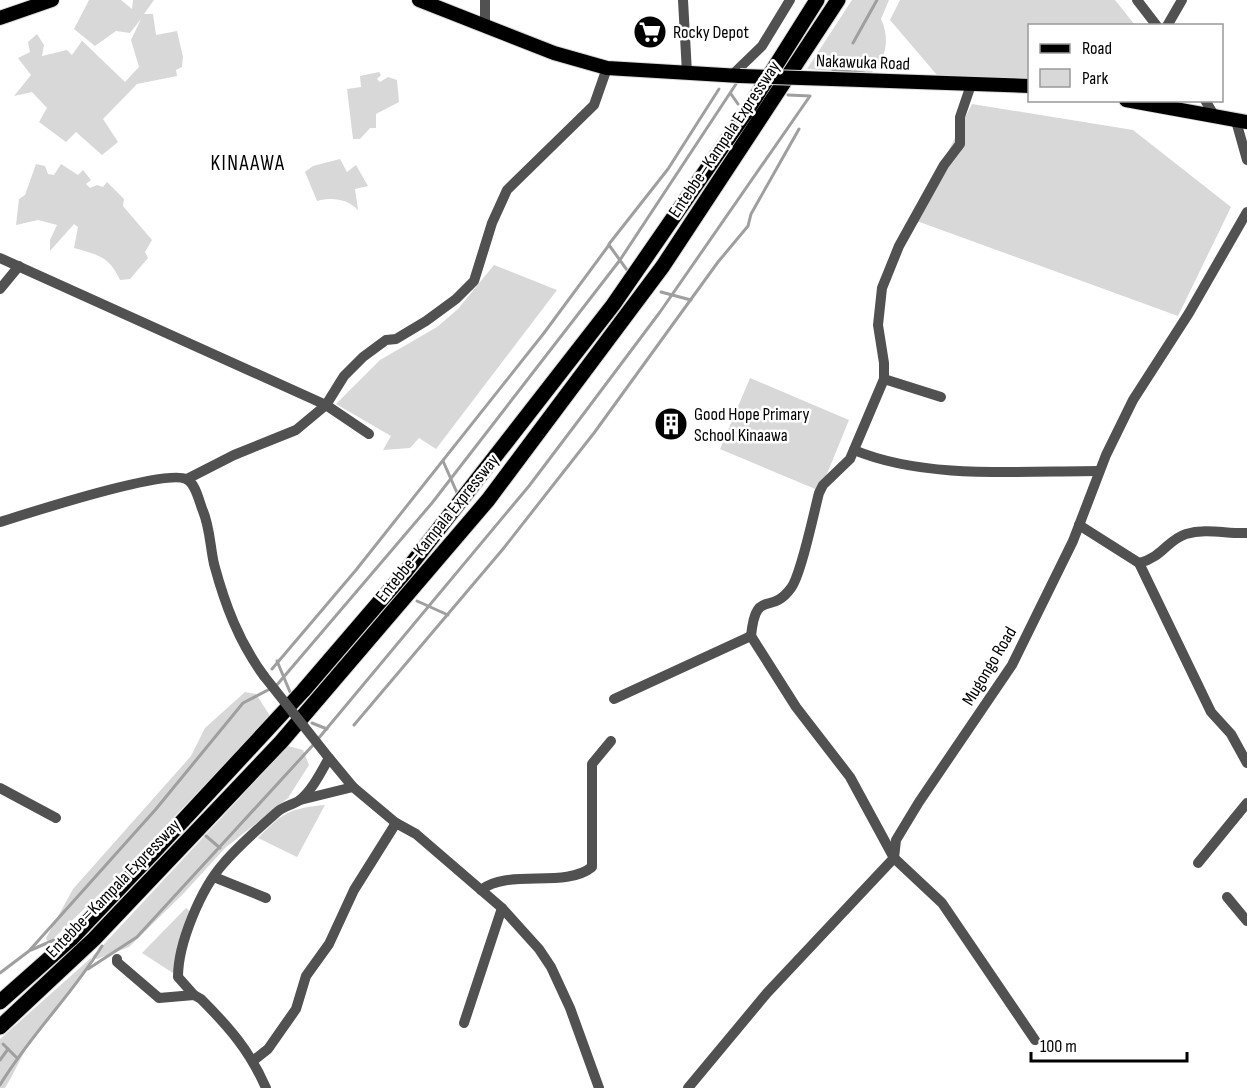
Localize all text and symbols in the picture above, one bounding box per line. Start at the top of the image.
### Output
supermarket icon: Rocky Depot [632,14,668,50]
place label: Rocky Depot [673,22,749,43]
legend [1028,24,1223,102]
text: Road [1082,38,1112,59]
street label: Nakawuka Road [816,50,910,75]
street label: Entebbe–Kampala Expressway [664,57,785,221]
text: Park [1082,68,1108,89]
district label: KINAAWA [211,151,285,176]
place label: Good Hope Primary School Kinaawa [694,404,809,446]
building icon: Good Hope Primary School Kinaawa [653,406,689,442]
street label: Entebbe–Kampala Expressway [371,450,504,606]
street label: Mugongo Road [958,623,1021,709]
street label: Entebbe–Kampala Expressway [42,815,185,962]
scale bar [1031,1025,1187,1063]
text: 100 m [1040,1036,1077,1057]

